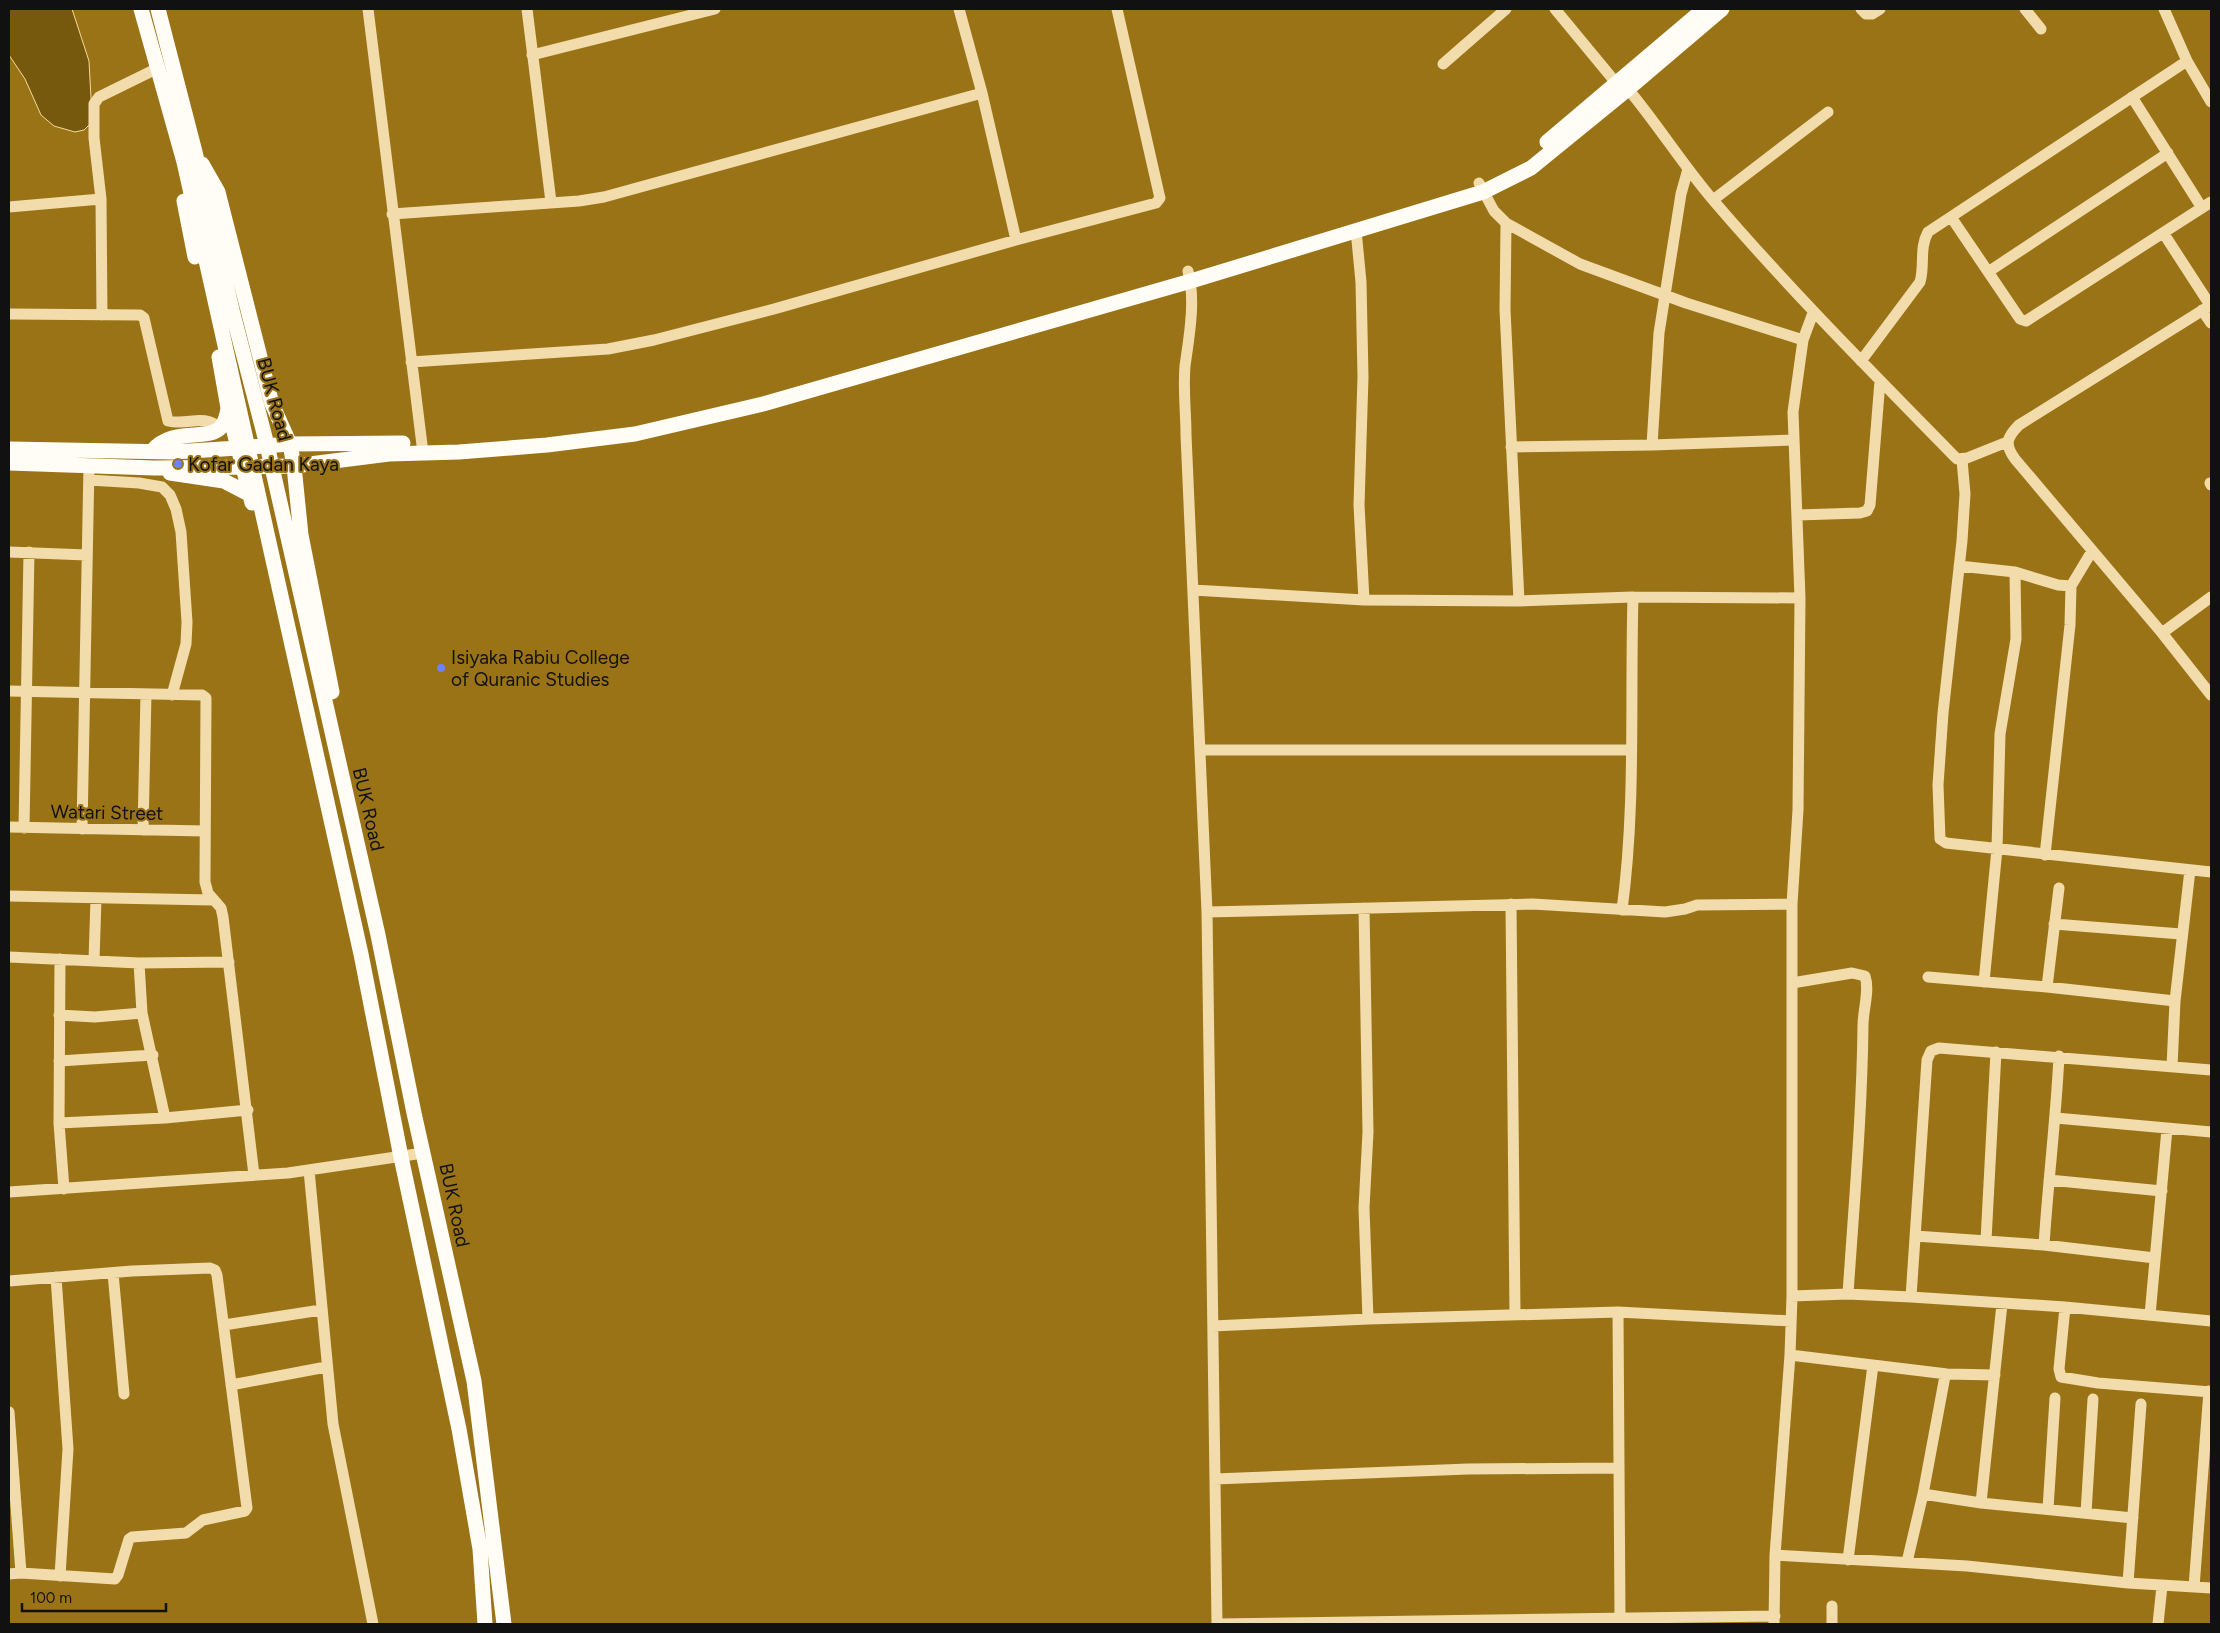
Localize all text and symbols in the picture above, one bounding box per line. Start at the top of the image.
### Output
street label: BUK Road [252,355,297,443]
place label: Kofar Gadan Kaya [188,453,339,476]
marker: Kofar Gadan Kaya [172,458,184,470]
place label: Isiyaka Rabiu College of Quranic Studies [451,646,630,691]
marker: Isiyaka Rabiu College of Quranic Studies [435,662,447,674]
street label: BUK Road [348,765,389,853]
street label: Watari Street [50,800,164,825]
street label: BUK Road [434,1161,475,1249]
scale bar [22,1580,166,1612]
text: 100 m [30,1589,72,1607]

